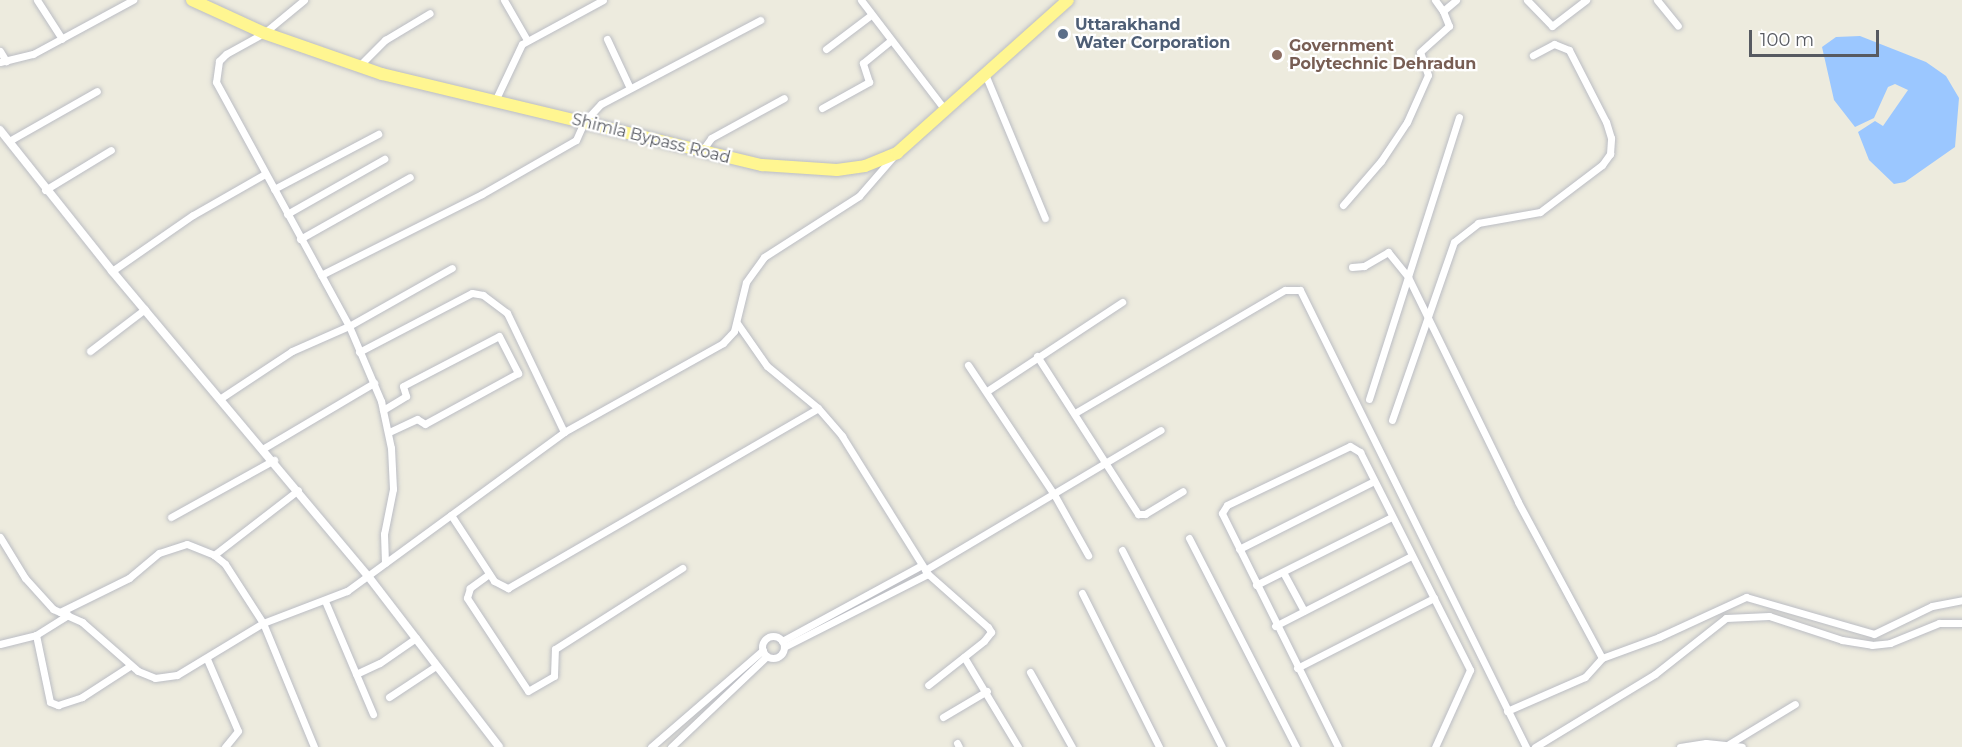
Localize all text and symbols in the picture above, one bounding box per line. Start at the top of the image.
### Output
place label: Uttarakhand Water Corporation [1075,15,1230,53]
scale bar [1752,18,1882,56]
marker: Uttarakhand Water Corporation [1056,27,1070,41]
text: 100 m [1760,29,1814,51]
place label: Government Polytechnic Dehradun [1289,36,1476,74]
marker: Government Polytechnic Dehradun [1270,48,1284,62]
street label: Shimla Bypass Road [570,110,732,168]

